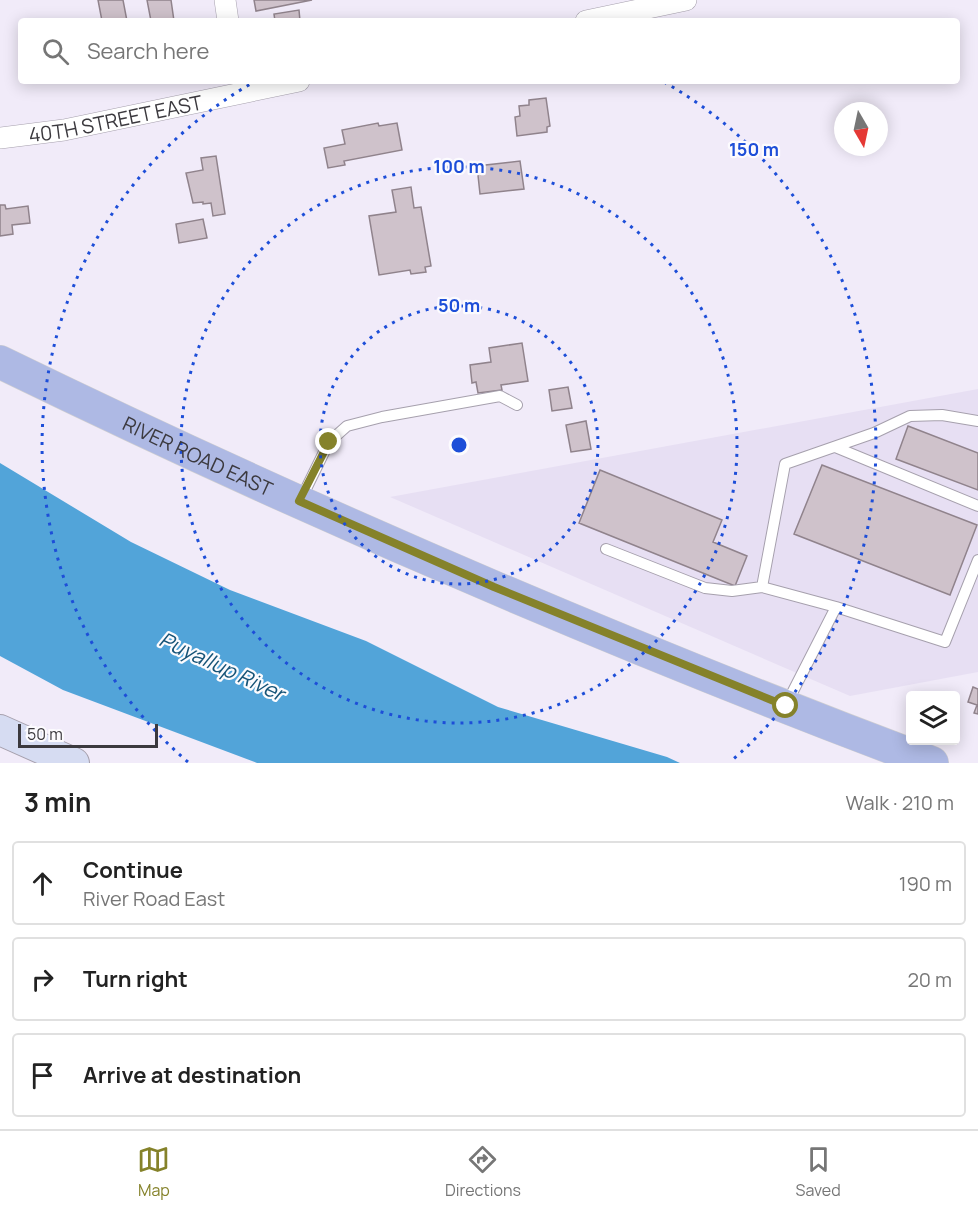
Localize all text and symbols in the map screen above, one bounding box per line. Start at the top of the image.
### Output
search box [18,18,960,84]
icon: search [39,35,72,68]
text: Search here [87,36,209,66]
street label: 40TH STREET EAST [27,88,205,148]
north arrow [834,102,888,156]
text: 150 m [729,137,779,161]
text: 100 m [433,154,485,178]
text: 50 m [438,293,480,317]
street label: RIVER ROAD EAST [119,409,277,502]
route end [315,428,341,454]
centre of rings [449,435,469,455]
water label: Puyallup River [155,625,291,708]
map controls [906,691,960,745]
button: layers [906,691,960,745]
route start [772,692,798,718]
scale bar [18,721,158,748]
text: 50 m [27,723,63,745]
text: 3 min [24,784,91,820]
text: Walk · 210 m [846,789,954,816]
text: Continue [83,855,183,885]
icon: ahead [26,867,59,900]
text: 190 m [899,870,952,897]
text: River Road East [83,885,225,912]
icon: right [26,963,59,996]
text: Turn right [83,964,188,994]
text: 20 m [907,966,952,993]
icon: arrive [26,1059,59,1092]
text: Arrive at destination [83,1060,301,1090]
tab: Map [137,1143,170,1201]
tab: Directions [445,1143,521,1201]
tab: Saved [796,1143,841,1201]

